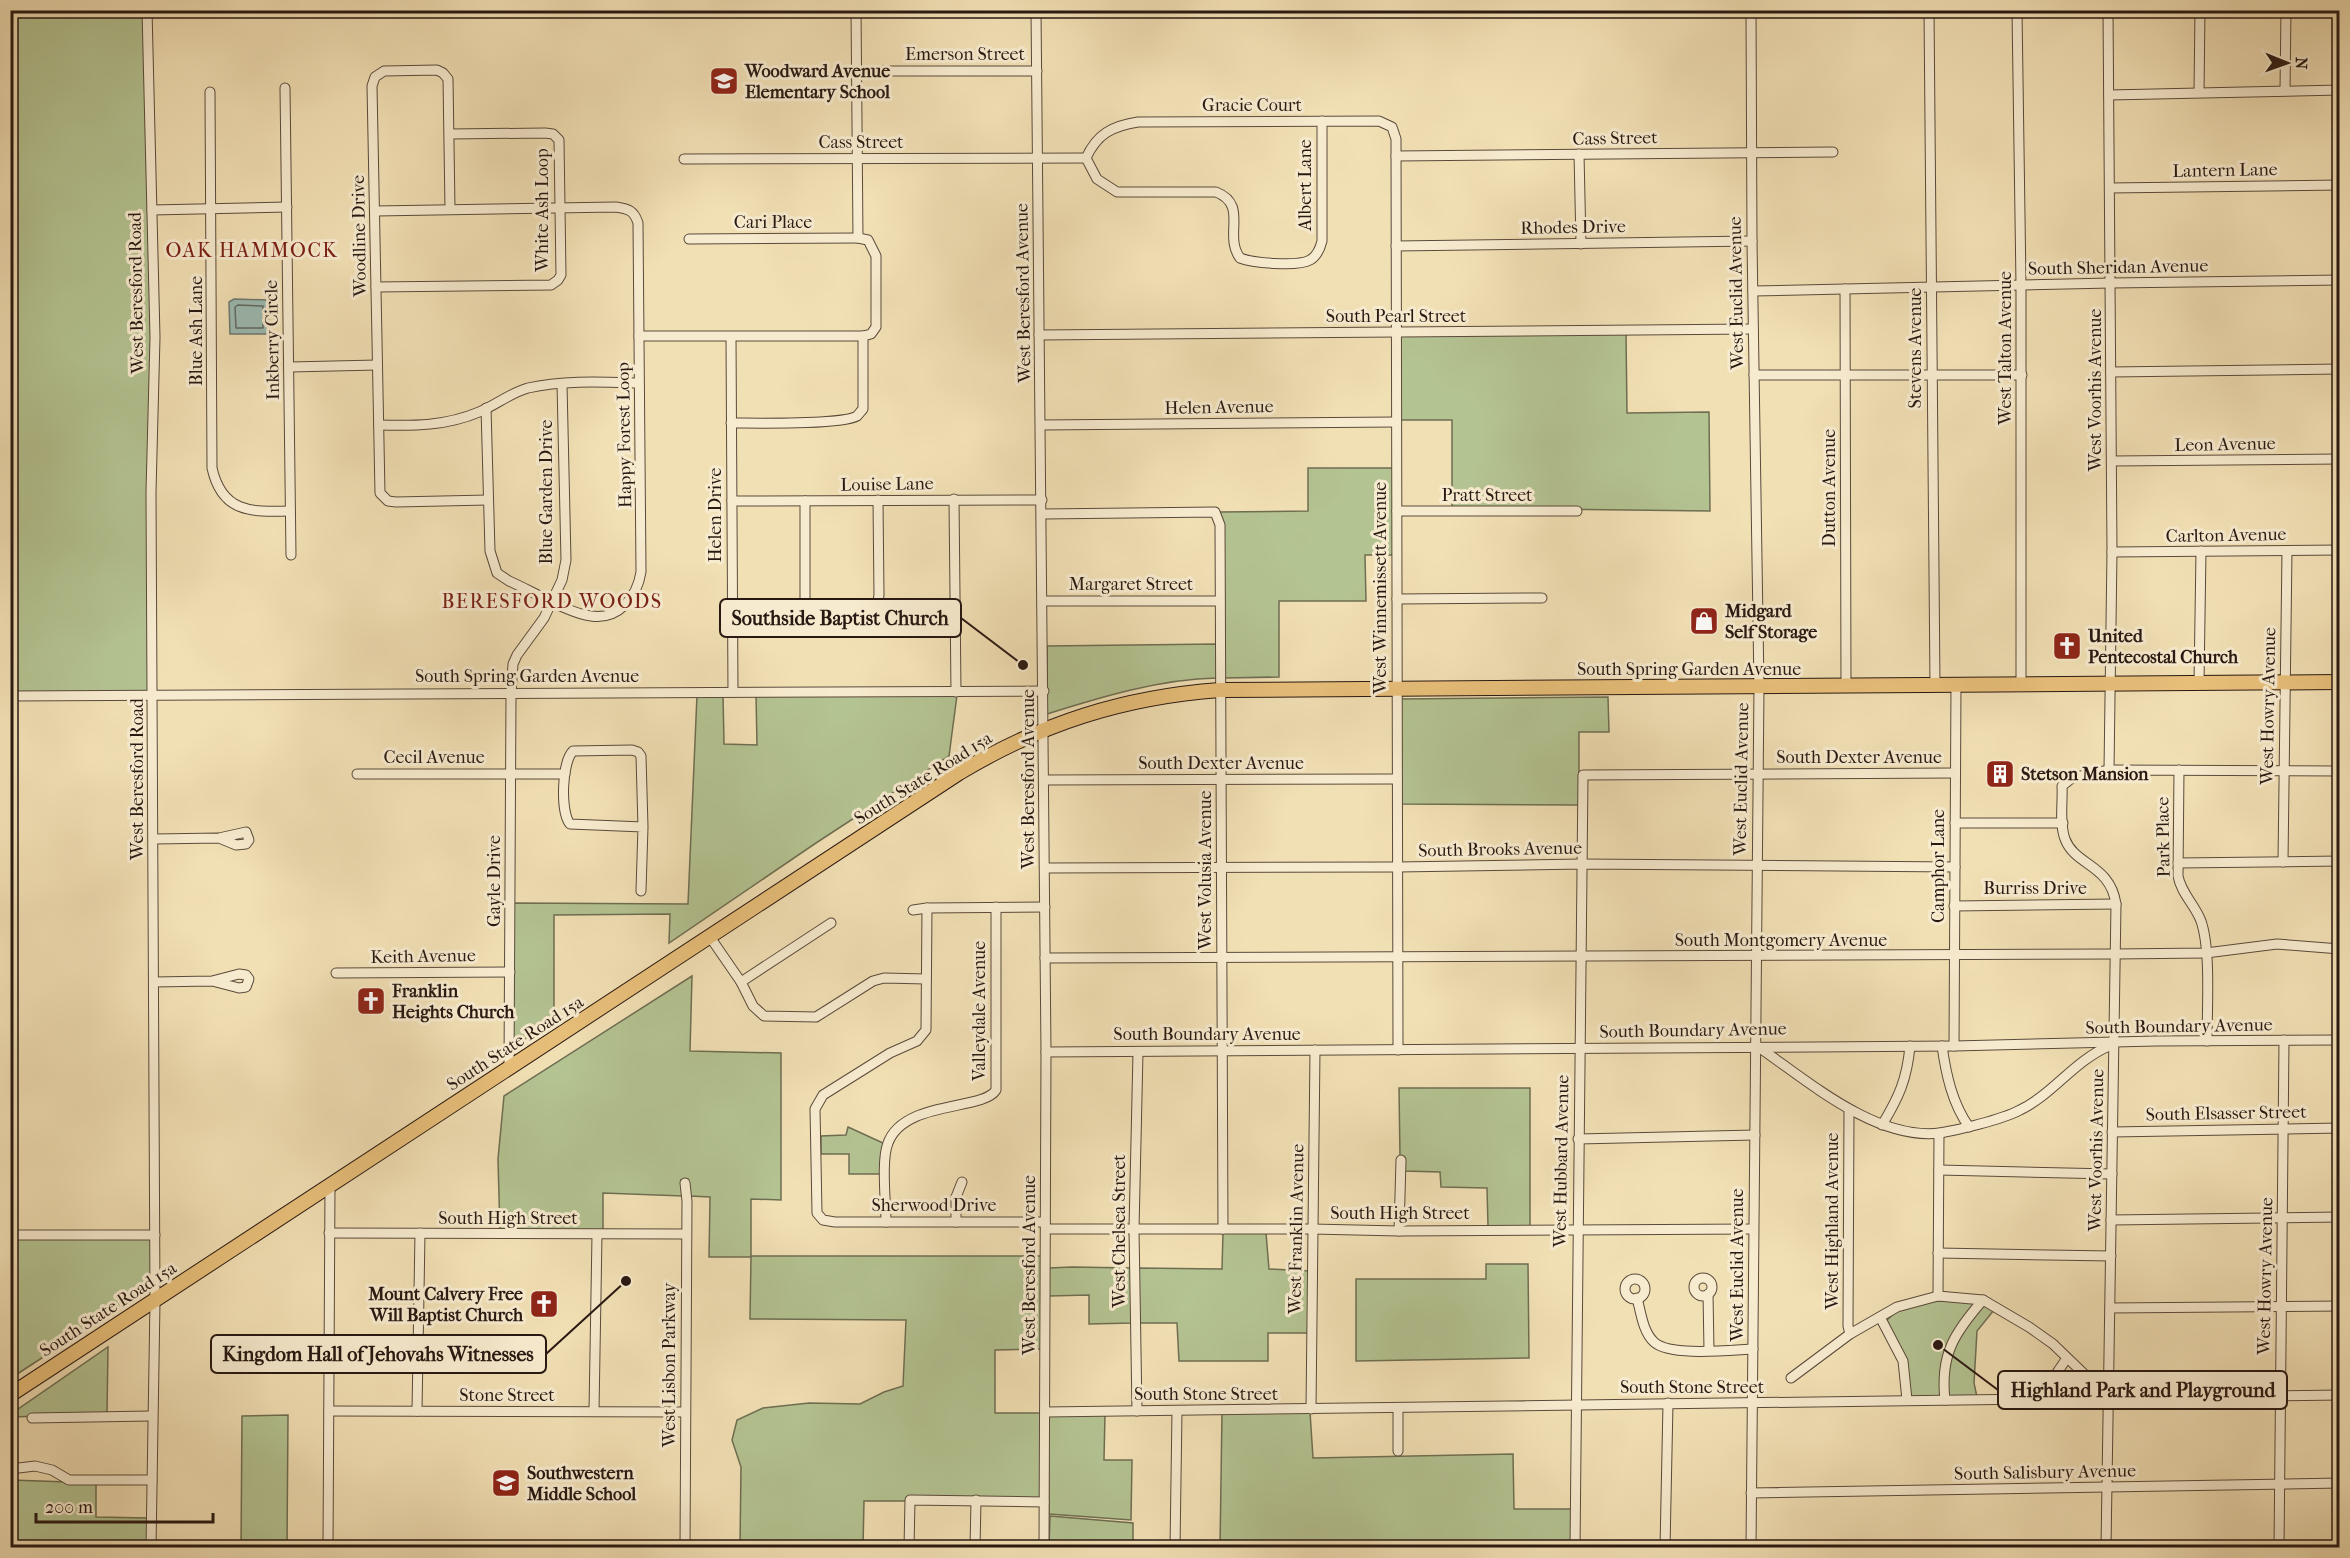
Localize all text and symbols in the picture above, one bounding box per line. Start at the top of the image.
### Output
north arrow [2257,33,2317,93]
street label: Emerson Street [905,44,1026,65]
text: N [2292,57,2311,70]
place label: Woodward Avenue Elementary School [744,61,891,103]
school or university icon: Woodward Avenue Elementary School [708,65,740,97]
street label: Gracie Court [1202,95,1303,116]
street label: Cass Street [1572,127,1658,150]
street label: Cass Street [818,132,904,153]
street label: Albert Lane [1295,139,1316,232]
street label: White Ash Loop [532,148,553,273]
street label: Lantern Lane [2172,159,2278,182]
street label: Woodline Drive [348,175,371,298]
street label: West Beresford Avenue [1011,203,1036,384]
street label: West Beresford Road [125,212,148,375]
street label: Cari Place [734,212,812,233]
street label: Rhodes Drive [1520,216,1626,239]
street label: West Euclid Avenue [1725,216,1748,371]
district label: OAK HAMMOCK [166,239,338,262]
street label: South Sheridan Avenue [2028,255,2208,280]
street label: West Talton Avenue [1995,271,2016,426]
street label: Blue Ash Lane [186,276,207,386]
street label: Inkberry Circle [261,280,284,400]
street label: Stevens Avenue [1905,287,1926,409]
street label: South Pearl Street [1326,306,1467,327]
street label: West Voorhis Avenue [2085,309,2106,472]
street label: Happy Forest Loop [613,362,636,508]
street label: Helen Avenue [1164,396,1274,419]
street label: Blue Garden Drive [536,419,557,564]
street label: Dutton Avenue [1819,429,1840,547]
street label: Leon Avenue [2174,433,2276,456]
street label: Helen Drive [705,467,726,562]
street label: Louise Lane [840,473,934,496]
street label: West Winnemissett Avenue [1370,482,1391,695]
street label: Pratt Street [1441,485,1533,506]
street label: Carlton Avenue [2165,524,2287,547]
street label: Margaret Street [1069,574,1194,595]
district label: BERESFORD WOODS [441,590,663,613]
callout: Southside Baptist Church [720,599,961,637]
place label: Midgard Self Storage [1724,601,1817,643]
shop icon: Midgard Self Storage [1688,605,1720,637]
text: Southside Baptist Church [731,607,949,630]
place label: United Pentecostal Church [2087,626,2239,668]
street label: West Howry Avenue [2257,627,2280,786]
church icon: United Pentecostal Church [2051,630,2083,662]
street label: South Spring Garden Avenue [1577,659,1801,680]
street label: South Spring Garden Avenue [415,666,639,687]
street label: West Beresford Avenue [1018,689,1039,870]
street label: West Beresford Road [127,698,148,861]
street label: West Euclid Avenue [1730,702,1753,857]
street label: South State Road 15a [851,727,997,829]
street label: Cecil Avenue [383,747,485,768]
street label: South Dexter Avenue [1776,747,1942,768]
street label: South Dexter Avenue [1138,753,1304,774]
building icon: Stetson Mansion [1984,758,2016,790]
place label: Stetson Mansion [2021,764,2149,785]
street label: West Volusia Avenue [1195,790,1216,951]
street label: Park Place [2152,796,2175,877]
street label: Camphor Lane [1928,809,1949,923]
street label: Gayle Drive [484,835,505,927]
street label: South Brooks Avenue [1418,838,1582,861]
street label: Burriss Drive [1983,878,2087,899]
street label: South Montgomery Avenue [1675,930,1887,951]
street label: Valleydale Avenue [969,941,990,1082]
street label: Keith Avenue [370,945,476,968]
place label: Franklin Heights Church [391,981,515,1023]
church icon: Franklin Heights Church [355,985,387,1017]
street label: South State Road 15a [443,991,588,1095]
street label: South Boundary Avenue [2085,1014,2273,1039]
street label: South Boundary Avenue [1599,1018,1787,1043]
street label: South Boundary Avenue [1113,1024,1301,1045]
street label: West Voorhis Avenue [2085,1068,2108,1233]
street label: West Hubbard Avenue [1549,1074,1574,1249]
street label: South Elsasser Street [2145,1102,2307,1125]
street label: West Highland Avenue [1822,1132,1843,1310]
street label: West Franklin Avenue [1284,1144,1308,1315]
street label: West Chelsea Street [1109,1154,1130,1309]
street label: West Beresford Avenue [1019,1175,1040,1356]
street label: West Euclid Avenue [1727,1188,1748,1343]
street label: Sherwood Drive [872,1195,997,1216]
street label: West Howry Avenue [2254,1197,2277,1356]
street label: South High Street [1330,1203,1470,1224]
street label: South High Street [438,1208,578,1229]
street label: South State Road 15a [36,1257,181,1361]
street label: West Lisbon Parkway [659,1281,680,1448]
place label: Mount Calvery Free Will Baptist Church [367,1284,524,1326]
church icon: Mount Calvery Free Will Baptist Church [528,1288,560,1320]
callout: Kingdom Hall of Jehovahs Witnesses [211,1335,546,1373]
text: Kingdom Hall of Jehovahs Witnesses [222,1343,534,1366]
callout: Highland Park and Playground [1998,1371,2287,1409]
street label: South Stone Street [1620,1377,1765,1398]
text: Highland Park and Playground [2011,1379,2277,1402]
street label: South Stone Street [1134,1384,1279,1405]
street label: Stone Street [459,1385,555,1406]
street label: South Salisbury Avenue [1954,1460,2136,1485]
place label: Southwestern Middle School [526,1463,637,1505]
school or university icon: Southwestern Middle School [490,1467,522,1499]
scale bar [36,1486,213,1524]
text: 200 m [45,1497,93,1518]

